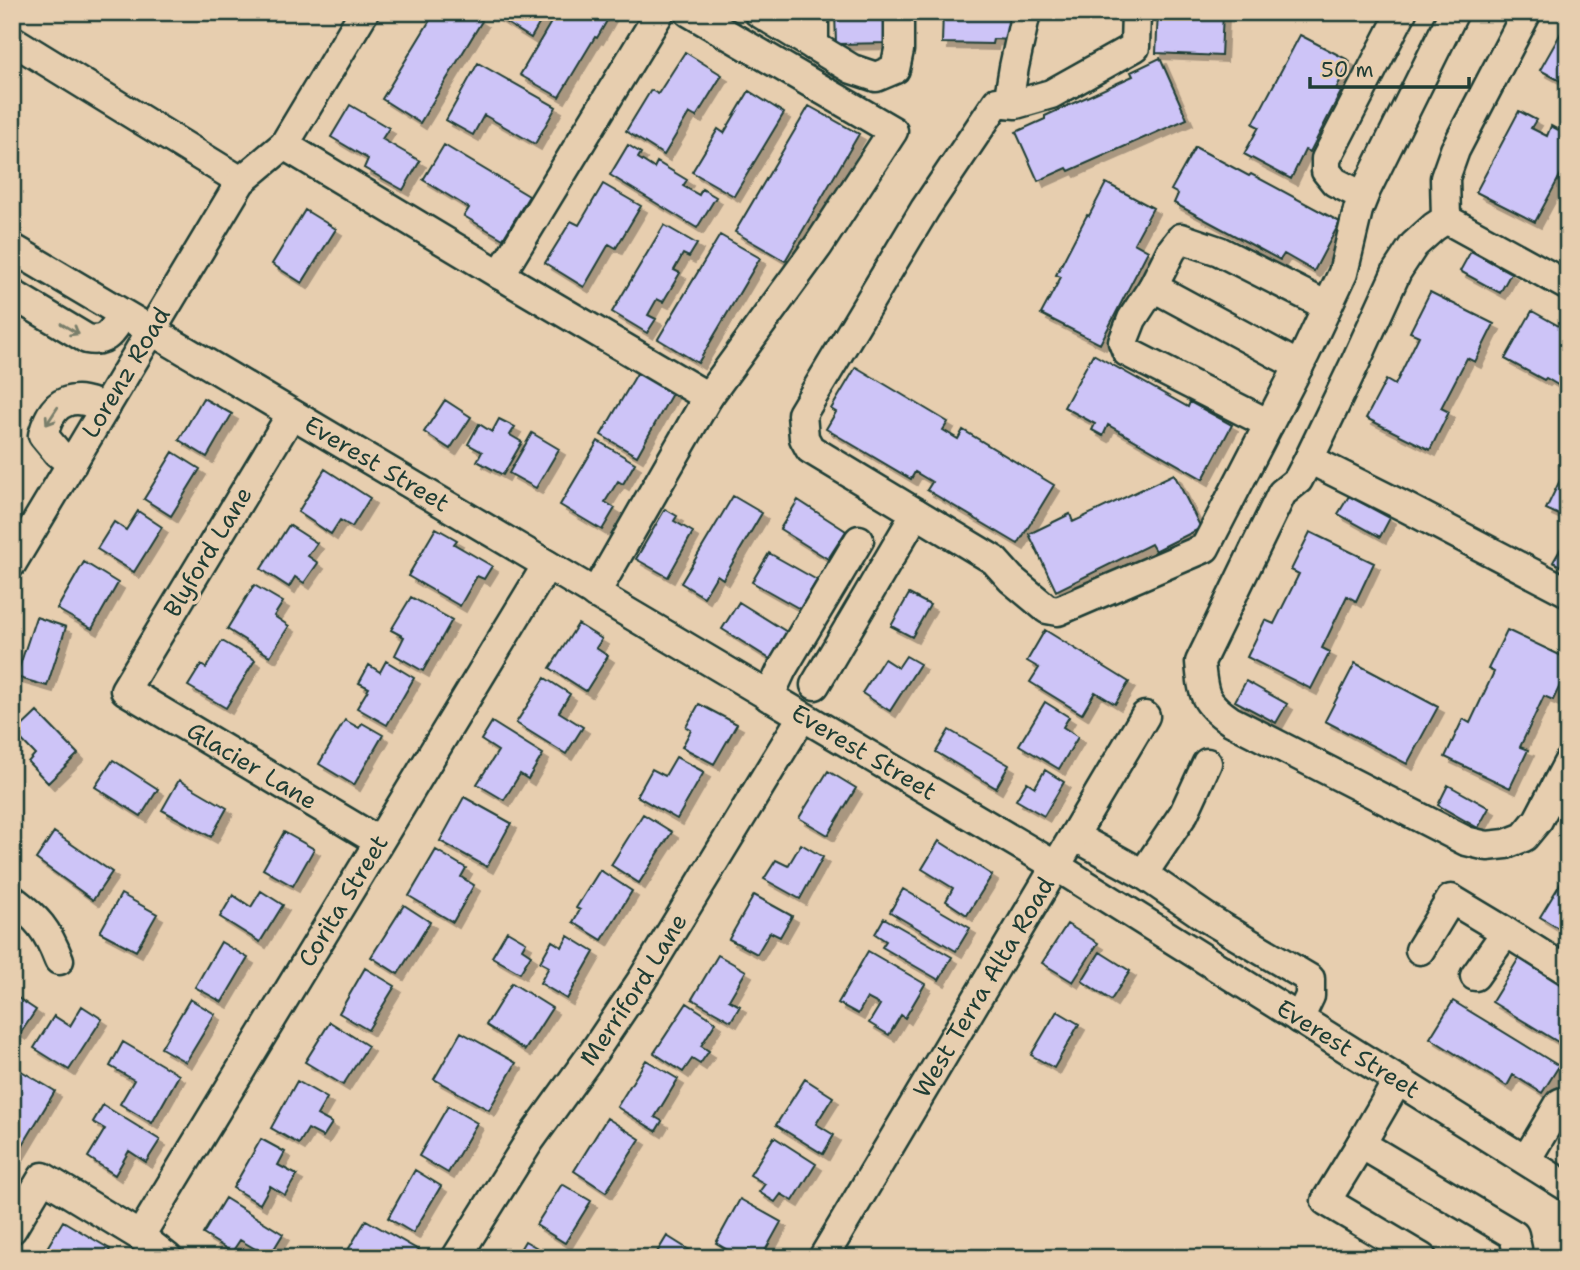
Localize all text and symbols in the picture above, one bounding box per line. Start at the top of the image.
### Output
scale bar [1310,46,1470,90]
text: 50 m [1321,56,1374,84]
street label: Lorenz Road [74,301,178,444]
one-way arrow [60,322,80,336]
one-way arrow [44,406,59,425]
street label: Everest Street [298,409,455,519]
street label: Blyford Lane [156,481,260,623]
street label: Everest Street [785,697,942,808]
street label: Glacier Lane [181,714,323,817]
street label: Corita Street [291,829,396,973]
street label: West Terra Alta Road [906,871,1062,1104]
street label: Merriford Lane [573,907,695,1072]
street label: Everest Street [1270,992,1426,1106]

